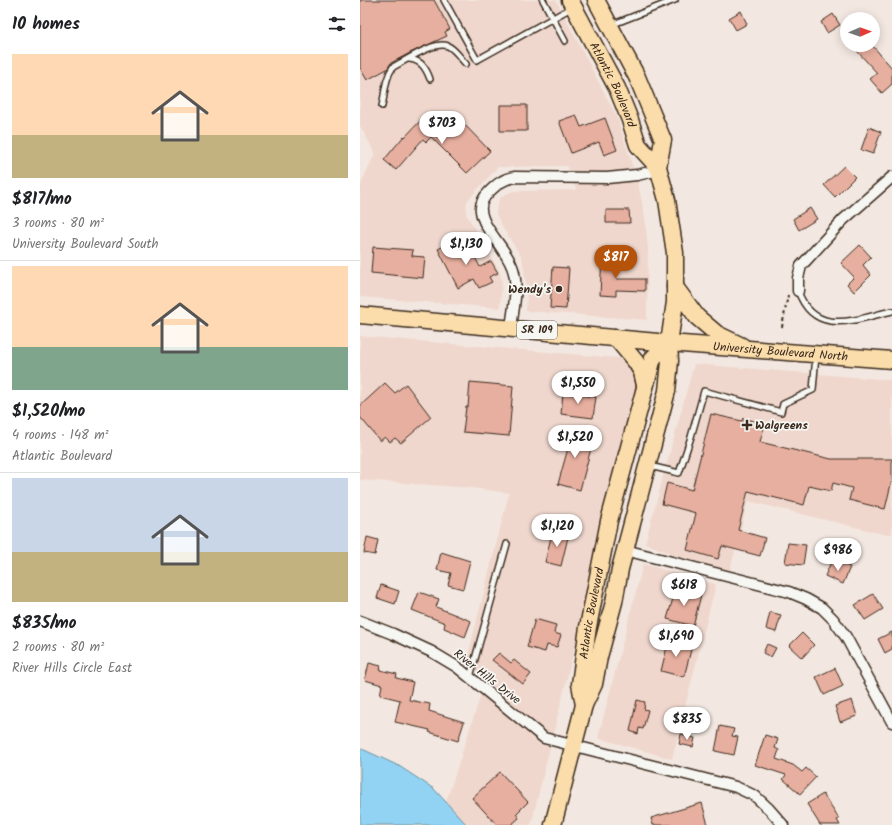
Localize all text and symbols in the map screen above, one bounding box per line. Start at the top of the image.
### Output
text: 10 homes [12,11,80,38]
north arrow [840,12,880,52]
map controls [840,12,880,52]
icon: filters [326,13,348,35]
street label: Atlantic Boulevard [585,38,641,130]
icon: home [144,80,216,152]
pin: $703 [418,111,466,145]
text: $703 [428,113,456,134]
text: $817/mo [12,186,72,213]
text: 3 rooms · 80 m² [12,213,104,234]
pin: $1,130 [433,232,499,266]
text: University Boulevard South [12,234,159,255]
text: $1,130 [450,234,482,255]
pin: $817 [592,245,640,279]
text: $817 [603,247,629,268]
place label: Wendy's [508,280,551,299]
marker: Wendy's [554,284,564,294]
icon: home [144,292,216,364]
road number: SR 109 [517,321,557,339]
street label: University Boulevard North [712,337,849,366]
pin: $1,550 [545,371,611,405]
text: $1,550 [561,373,595,394]
text: $1,520/mo [12,398,85,425]
place label: Walgreens [755,416,808,435]
marker: Walgreens [742,420,752,430]
text: 4 rooms · 148 m² [12,425,109,446]
pin: $1,520 [542,425,608,459]
text: $1,520 [557,427,593,448]
text: Atlantic Boulevard [12,446,112,467]
icon: home [144,504,216,576]
pin: $1,120 [524,514,590,548]
text: $1,120 [540,516,574,537]
pin: $986 [814,538,862,572]
text: $986 [824,540,853,561]
street label: Atlantic Boulevard [574,565,609,660]
pin: $618 [660,573,708,607]
text: $618 [671,575,697,596]
text: $835/mo [12,610,76,637]
pin: $1,690 [643,624,709,658]
text: $1,690 [658,626,694,647]
text: 2 rooms · 80 m² [12,637,104,658]
street label: River Hills Drive [449,645,525,710]
text: River Hills Circle East [12,658,132,679]
pin: $835 [663,707,711,741]
text: $835 [672,709,702,730]

